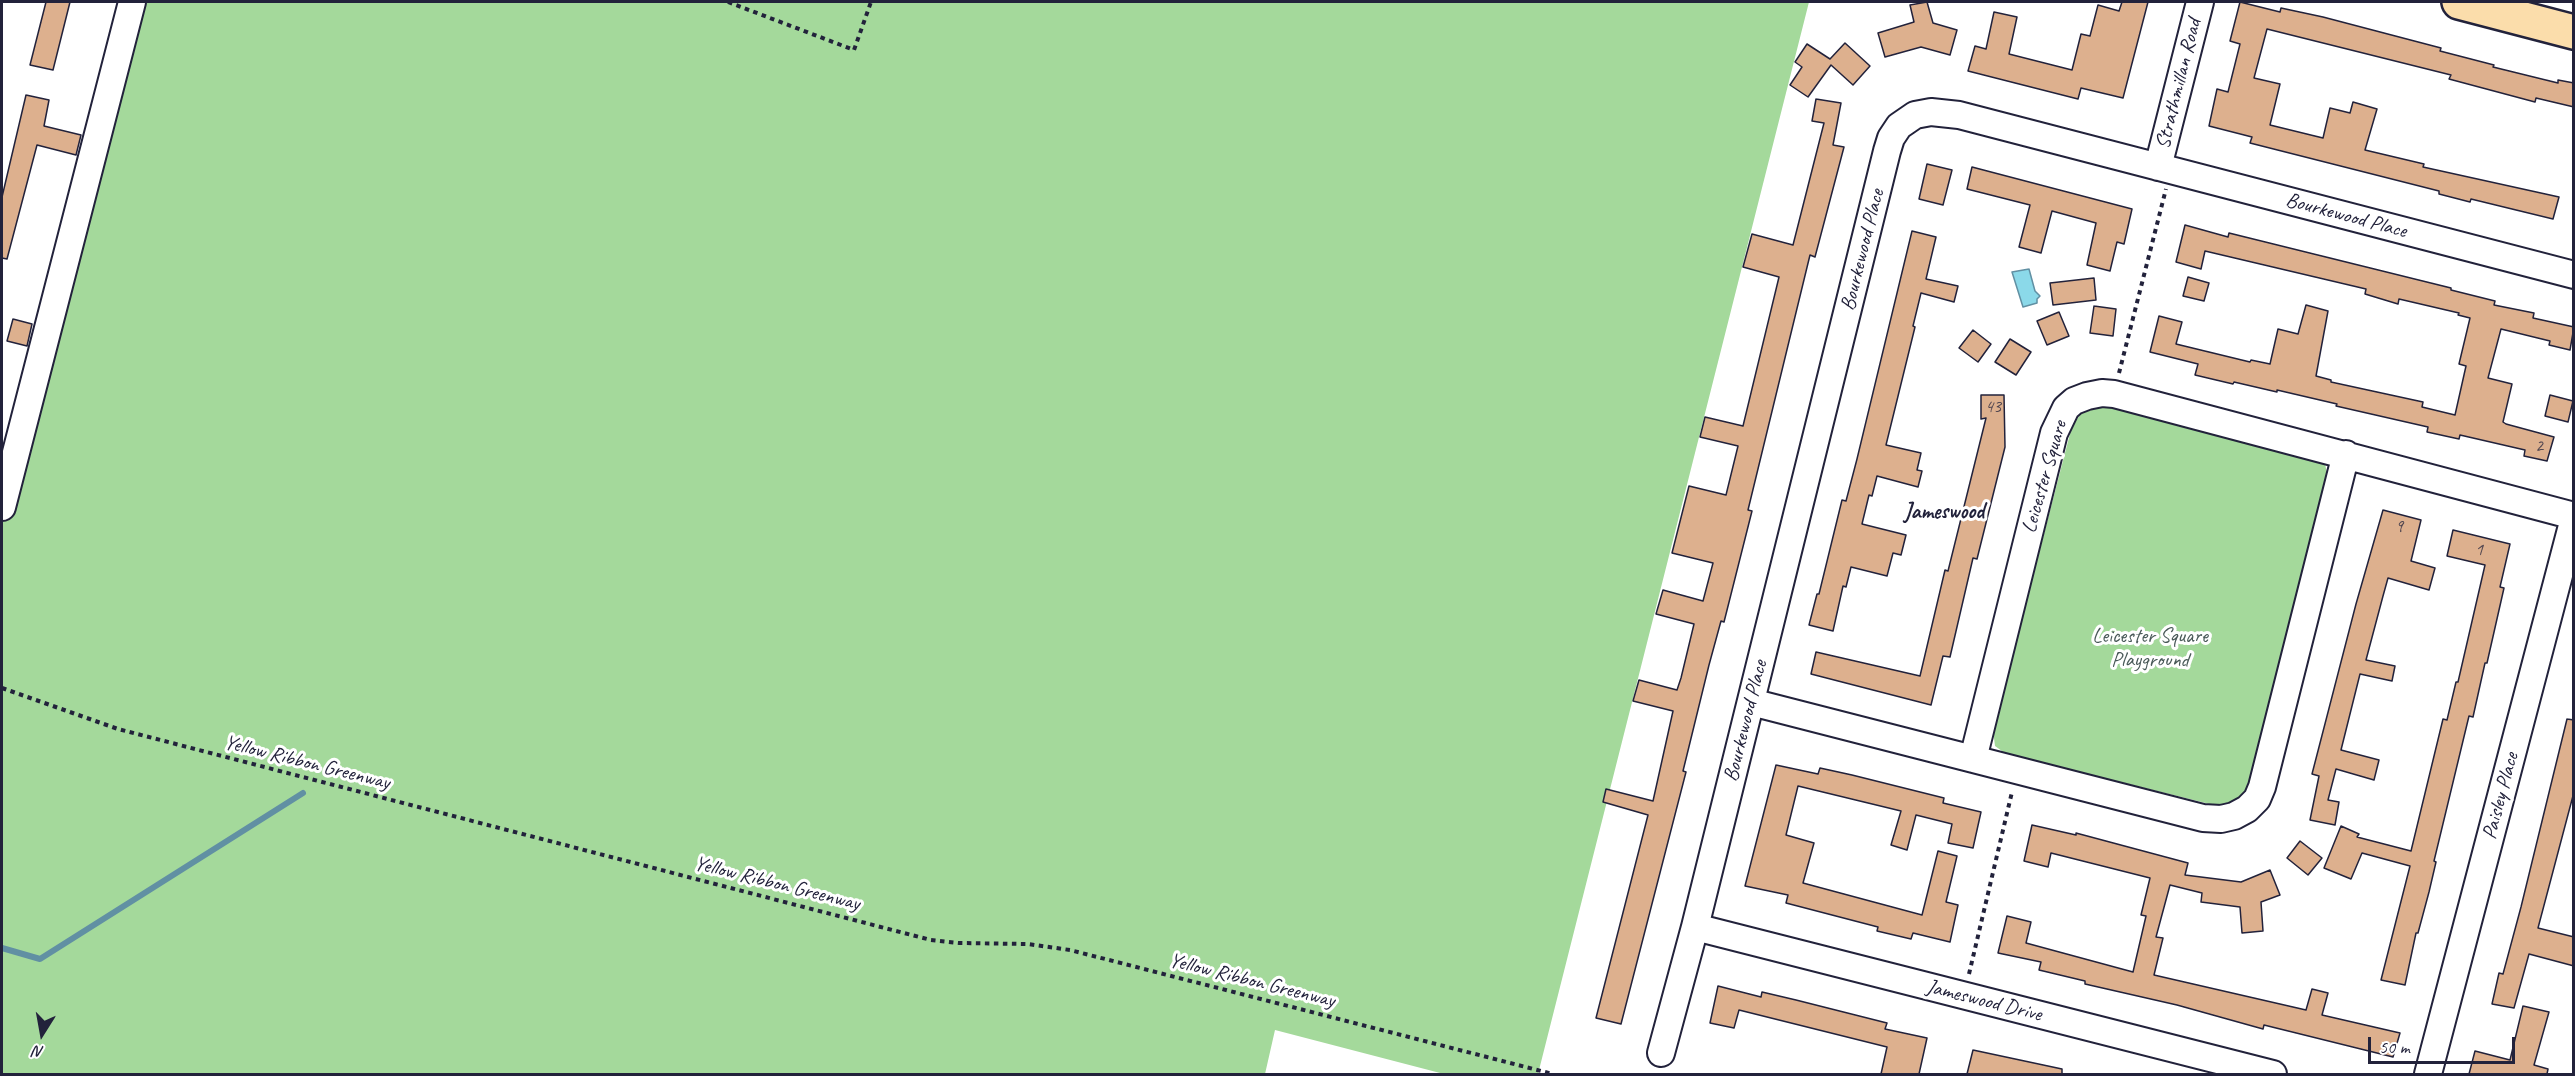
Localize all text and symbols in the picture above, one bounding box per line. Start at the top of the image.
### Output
street label: Strathmillan Road [2151,16,2207,152]
street label: Bourkewood Place [1836,187,1890,313]
street label: Bourkewood Place [2283,188,2409,244]
house number: 43 [1985,396,2001,418]
street label: Leicester Square [2017,418,2073,536]
house number: 2 [2535,435,2543,457]
district label: Jameswood [1904,499,1984,525]
house number: 9 [2395,516,2403,538]
house number: 1 [2475,539,2483,561]
park label: Leicester Square Playground [2092,623,2208,673]
street label: Bourkewood Place [1719,658,1773,784]
street label: Yellow Ribbon Greenway [222,730,392,796]
street label: Paisley Place [2477,750,2525,842]
street label: Yellow Ribbon Greenway [692,851,862,917]
street label: Yellow Ribbon Greenway [1167,948,1337,1014]
street label: Jameswood Drive [1924,975,2044,1027]
north arrow [12,1004,72,1064]
scale bar [2371,1025,2518,1063]
text: 50 m [2379,1036,2410,1058]
text: N [32,1041,45,1062]

